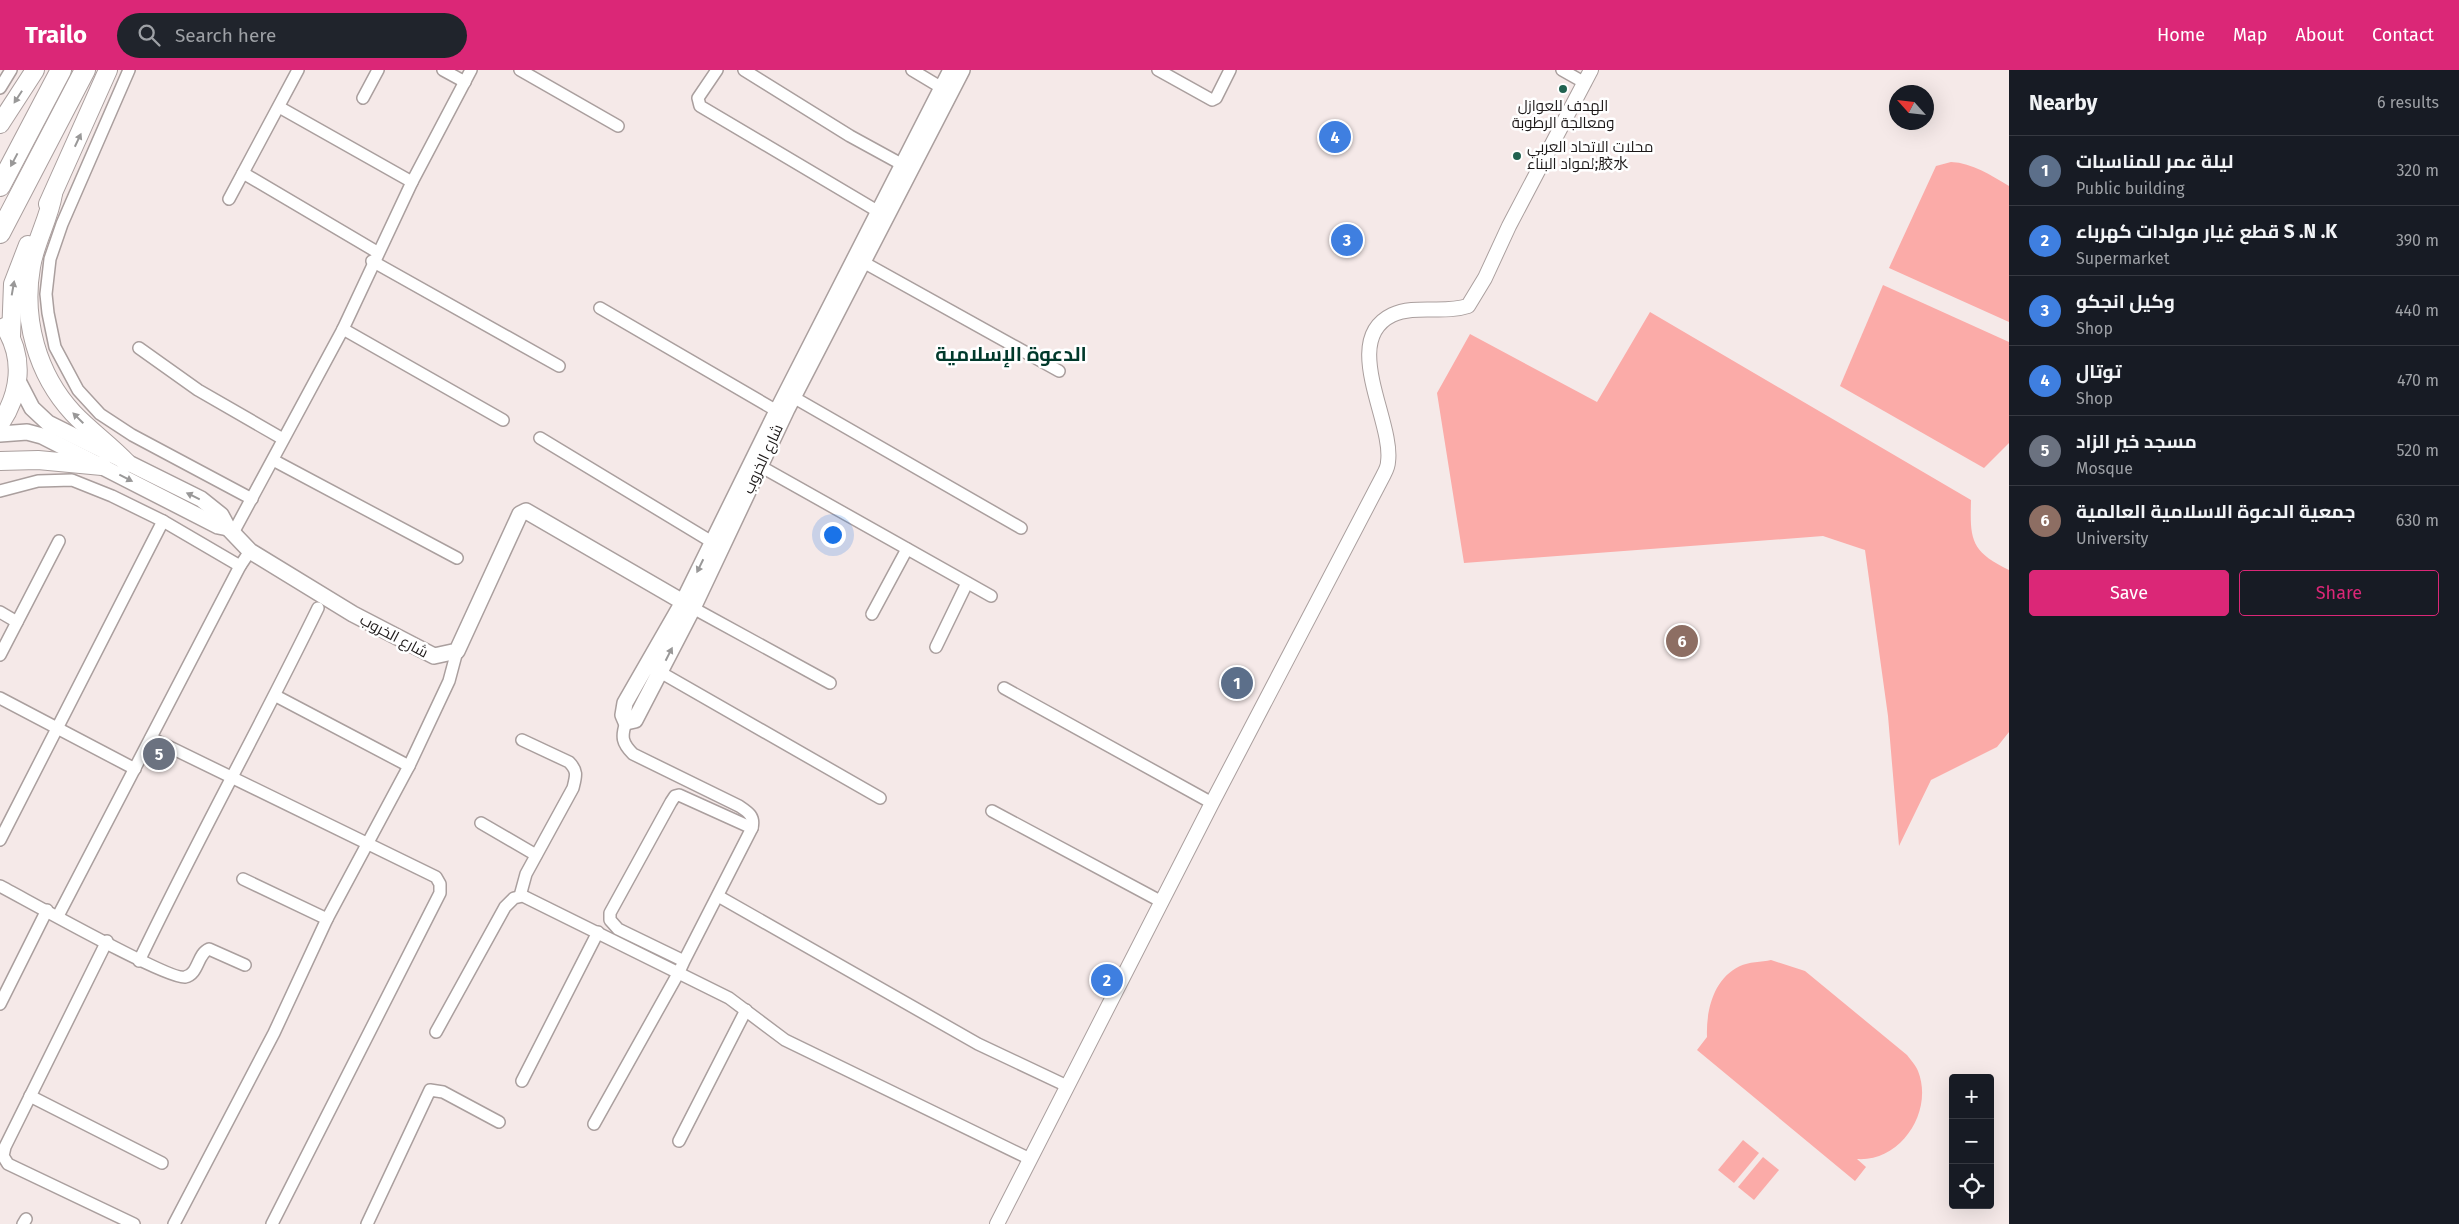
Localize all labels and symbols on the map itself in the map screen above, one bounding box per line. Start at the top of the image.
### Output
marker: الهدف للعوازل ومعالجة الرطوبة [1557,83,1569,95]
north arrow [1889,85,1934,130]
one-way arrow [13,90,22,104]
place label: الهدف للعوازل ومعالجة الرطوبة [1512,97,1614,132]
pin: 4 [1319,118,1351,156]
one-way arrow [74,133,82,147]
place label: محلات الاتحاد العربي لمواد البناء;胶水 [1527,138,1653,173]
marker: محلات الاتحاد العربي لمواد البناء;胶水 [1511,150,1523,162]
one-way arrow [10,152,18,167]
pin: 3 [1331,221,1363,259]
one-way arrow [9,280,17,296]
district label: الدعوة الإسلامية [935,342,1087,368]
one-way arrow [72,412,84,424]
street label: شارع الخروب [739,421,789,498]
one-way arrow [118,474,133,482]
one-way arrow [186,491,201,500]
your location [820,522,846,548]
one-way arrow [695,559,703,573]
street label: شارع الخروب [356,611,431,663]
pin: 6 [1666,622,1698,660]
one-way arrow [665,647,673,661]
pin: 1 [1221,664,1253,702]
pin: 5 [143,735,175,773]
pin: 2 [1091,961,1123,999]

